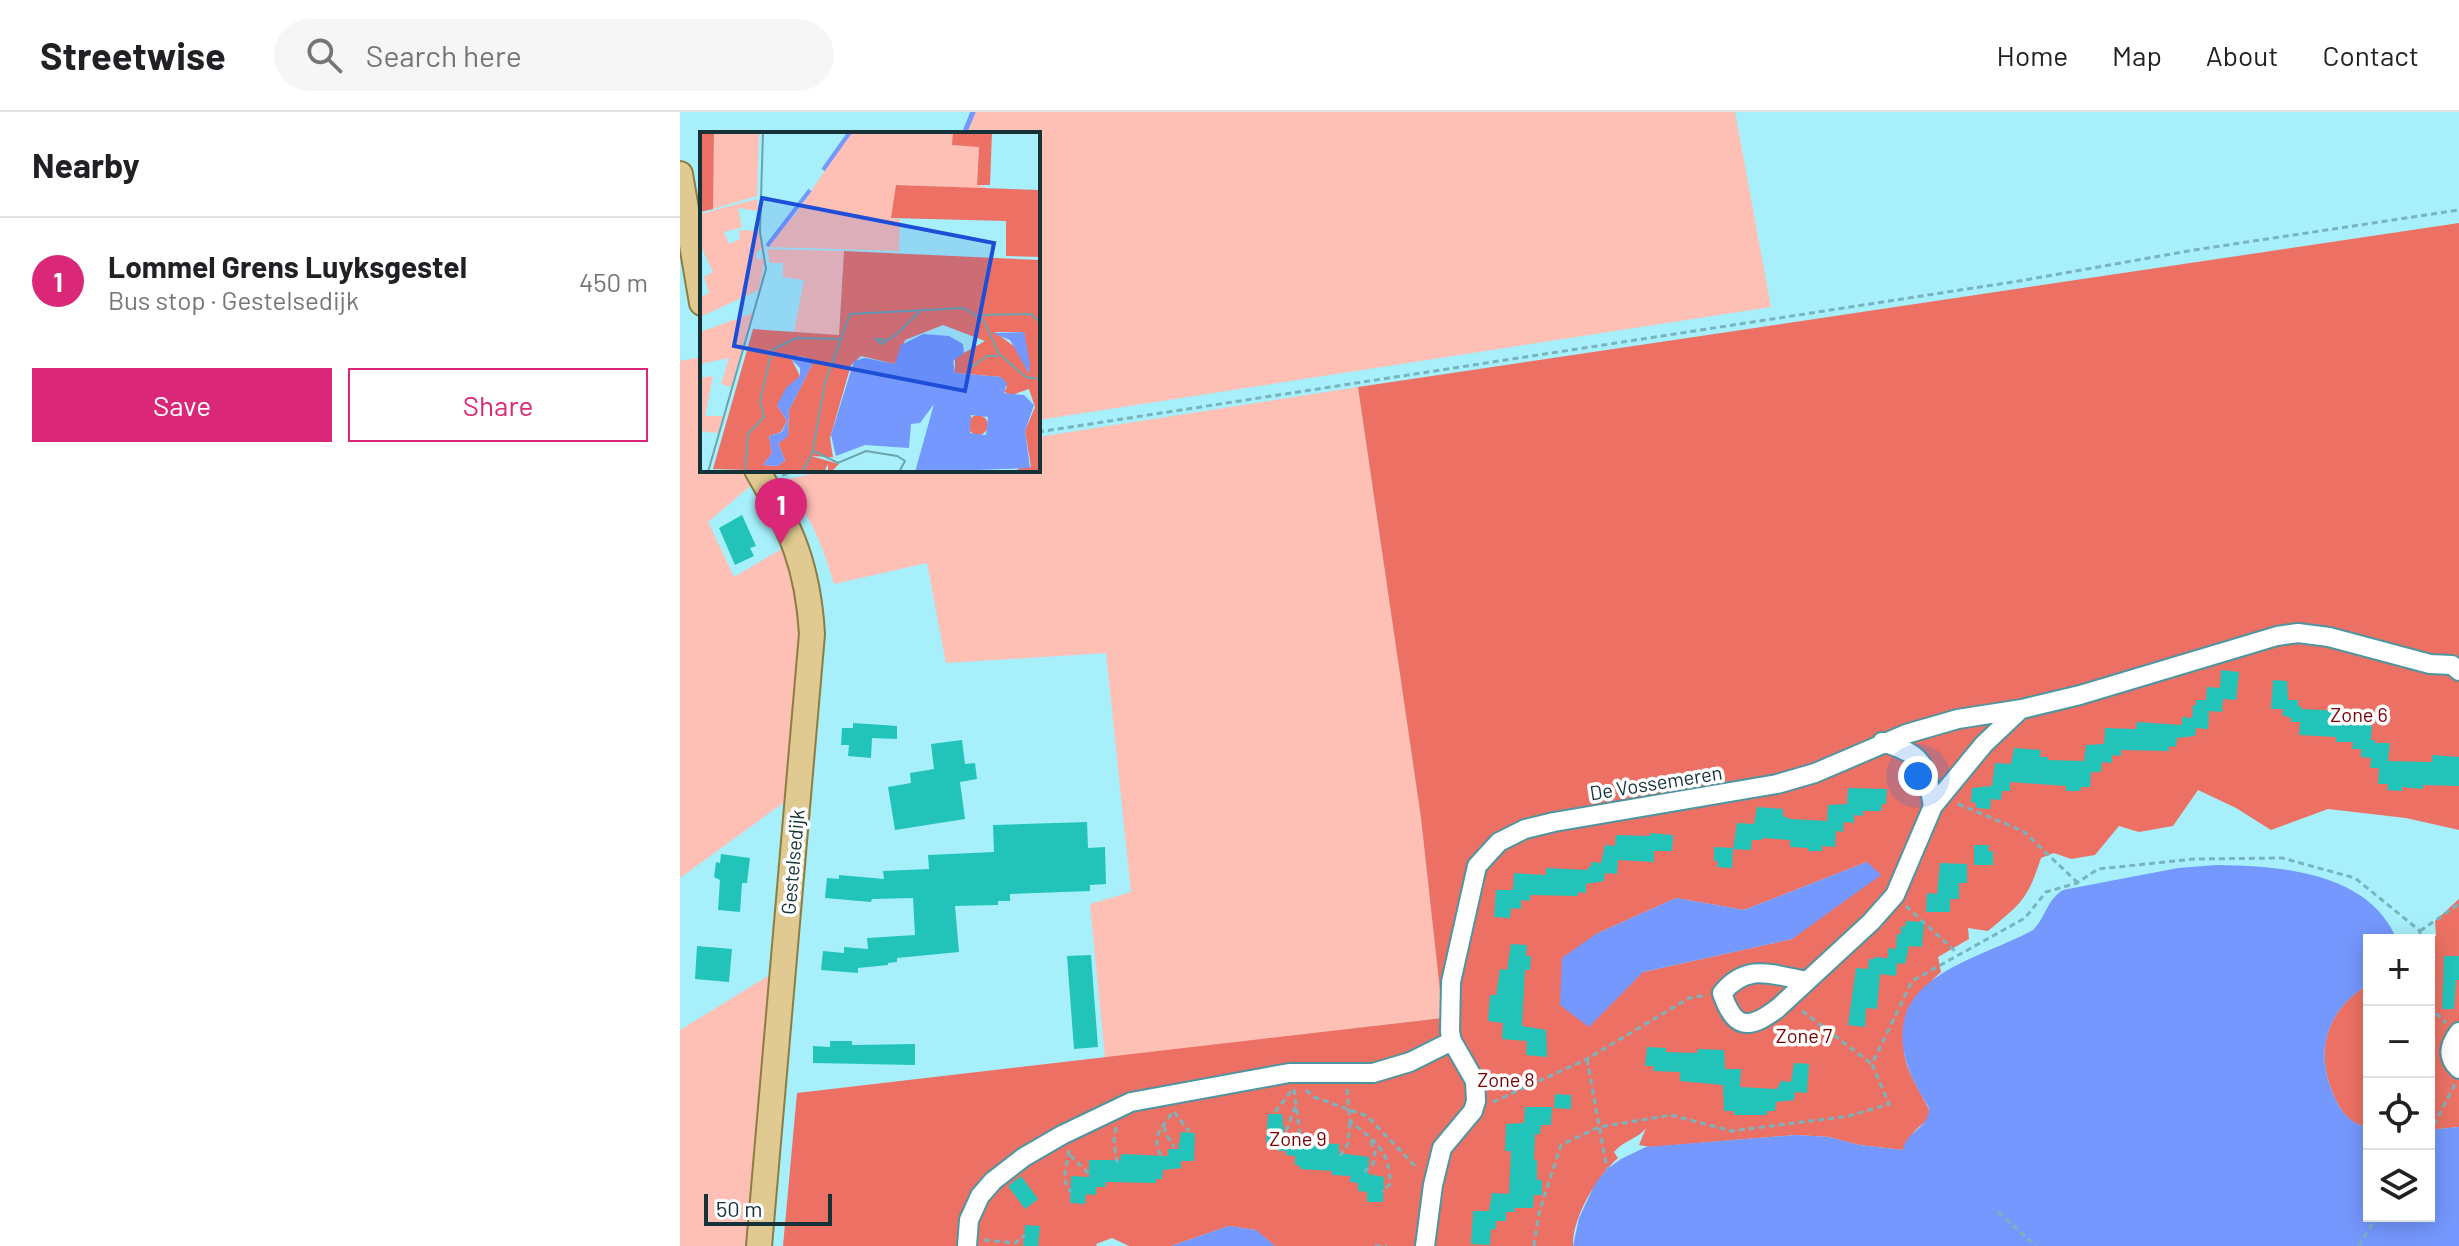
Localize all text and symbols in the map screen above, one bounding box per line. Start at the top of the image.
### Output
search box [274,19,834,91]
text: Streetwise [40,32,226,78]
icon: search [302,33,346,77]
text: Search here [366,37,522,73]
text: Home [1997,38,2068,72]
text: Map [2112,38,2162,72]
text: About [2206,38,2278,72]
text: Contact [2322,38,2419,72]
inset map [700,132,1040,472]
text: Nearby [32,144,140,185]
text: Lommel Grens Luyksgestel [108,248,467,284]
text: 1 [53,266,63,297]
text: 450 m [579,266,648,297]
text: Bus stop · Gestelsedijk [108,284,359,315]
button: Save [32,368,332,442]
button: Share [348,368,648,442]
pin: 1 [755,478,807,544]
park label: Zone 6 [2330,702,2388,726]
your location [1898,756,1938,796]
street label: De Vossemeren [1588,760,1724,804]
street label: Gestelsedijk [775,808,809,916]
map controls [2363,934,2435,1222]
button: + [2363,934,2435,1006]
button: − [2363,1006,2435,1078]
park label: Zone 7 [1776,1023,1833,1047]
park label: Zone 8 [1477,1067,1535,1091]
button: locate [2363,1078,2435,1150]
park label: Zone 9 [1269,1126,1327,1150]
button: layers [2363,1150,2435,1222]
scale bar [704,1190,832,1226]
text: 50 m [716,1195,762,1221]

